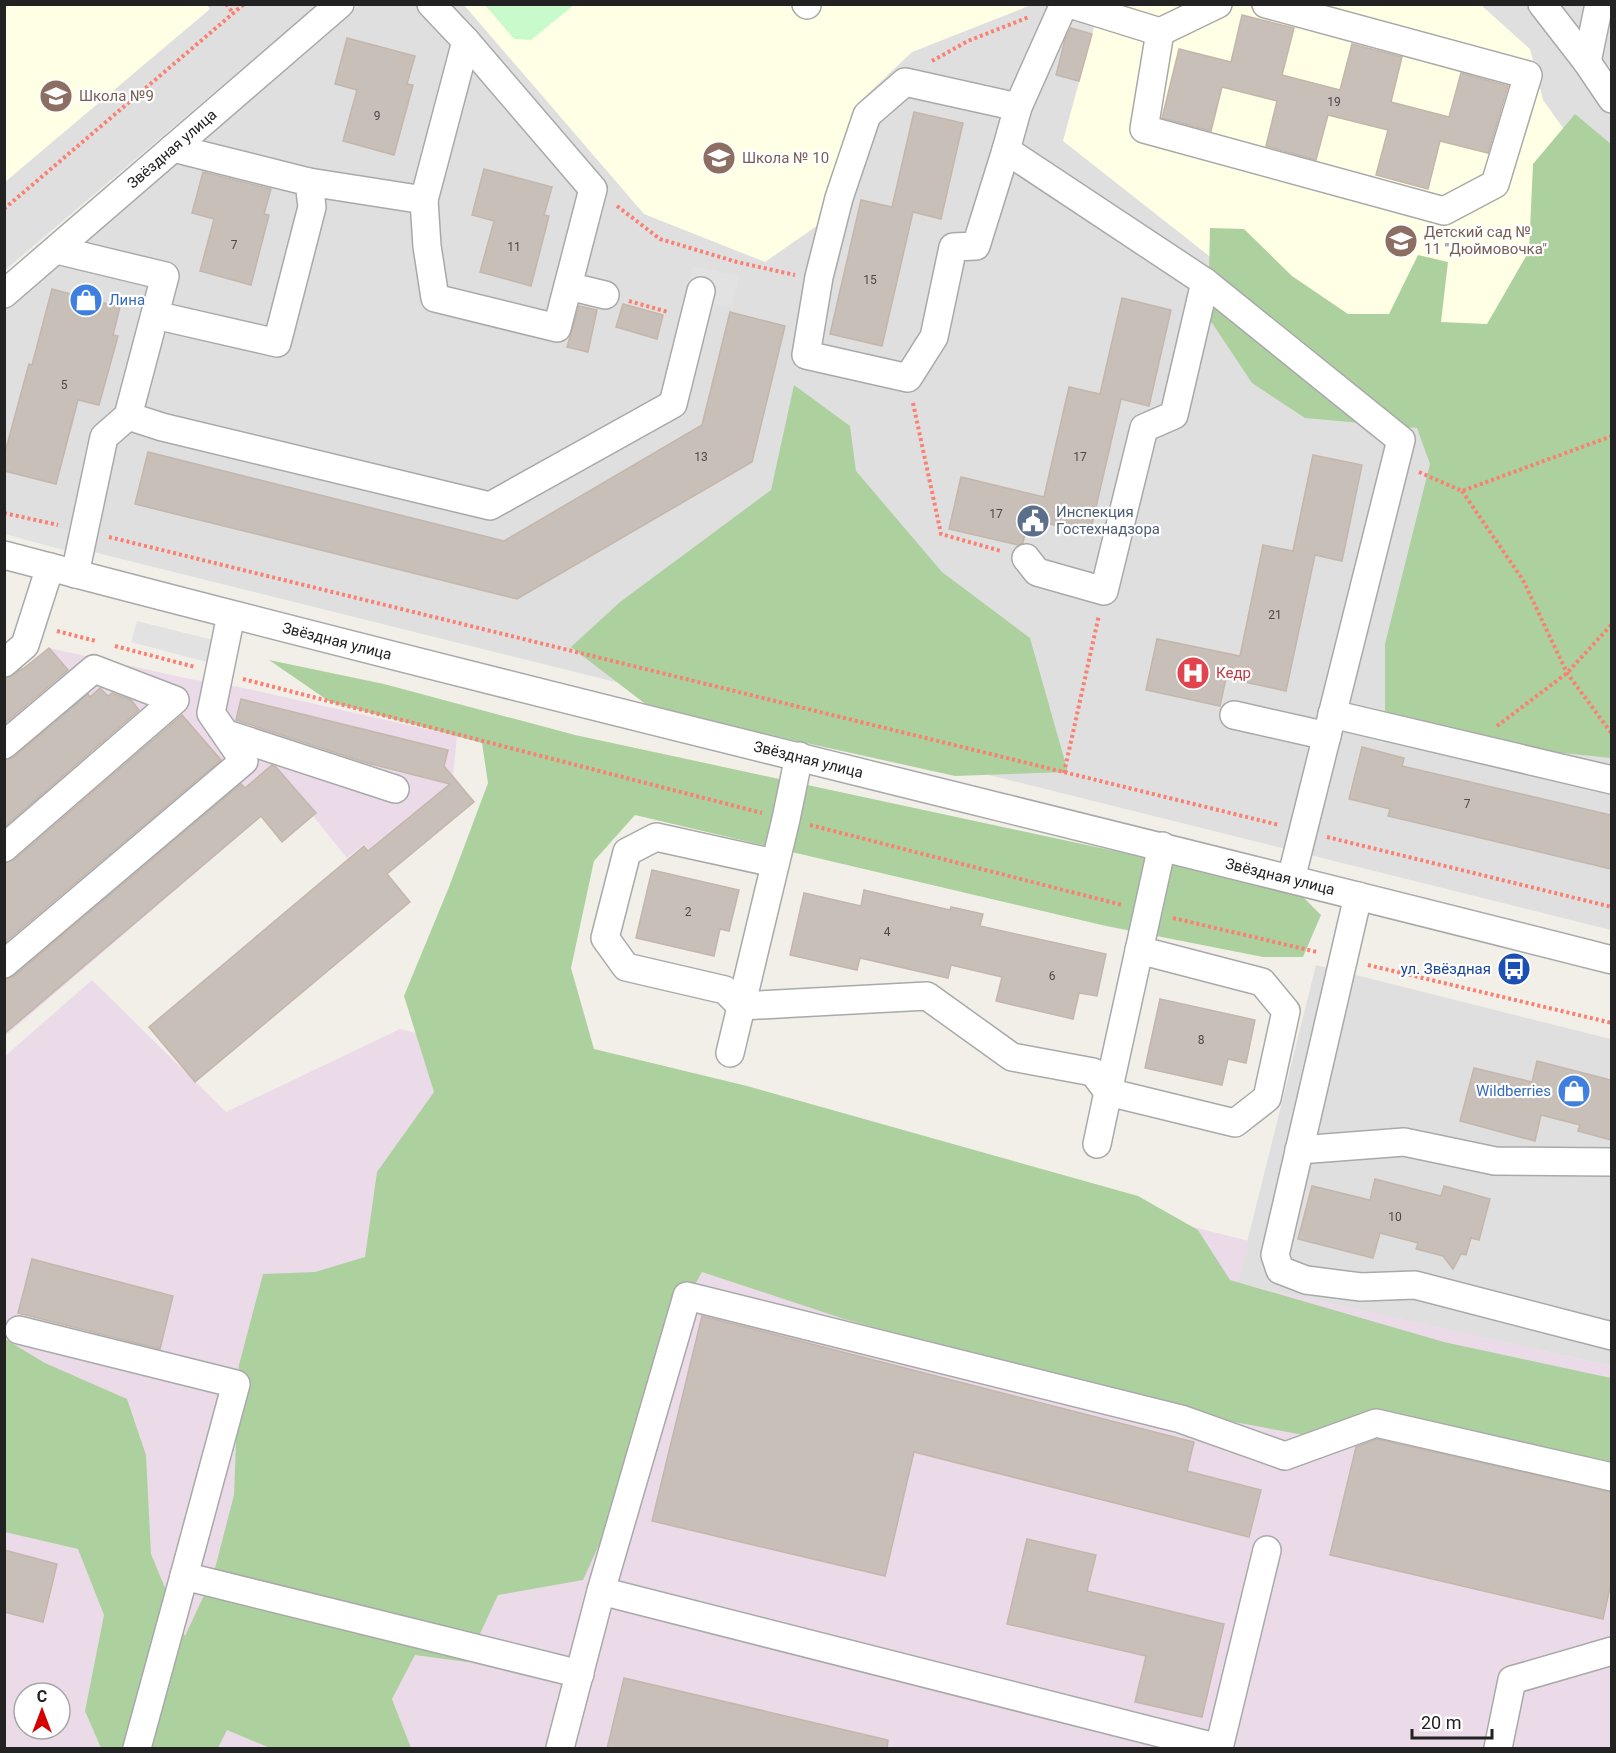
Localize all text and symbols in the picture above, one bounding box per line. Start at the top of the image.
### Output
school or university icon: Школа №9 [38,78,74,114]
place label: Школа №9 [79,87,154,105]
house number: 19 [1327,95,1341,109]
street label: Звёздная улица [124,105,220,192]
house number: 9 [374,109,380,123]
school or university icon: Школа № 10 [701,140,737,176]
place label: Школа № 10 [742,149,829,167]
school or university icon: Детский сад № 11 "Дюймовочка" [1383,223,1419,259]
place label: Детский сад № 11 "Дюймовочка" [1424,223,1547,258]
house number: 7 [231,238,238,252]
house number: 11 [507,240,521,254]
house number: 15 [863,273,877,287]
shop icon: Лина [68,282,104,318]
place label: Лина [109,291,145,309]
house number: 5 [61,378,68,392]
house number: 13 [694,450,708,464]
house number: 17 [1073,450,1087,464]
public building icon: Инспекция Гостехнадзора [1015,503,1051,539]
place label: Инспекция Гостехнадзора [1056,503,1160,538]
house number: 17 [989,507,1003,521]
house number: 21 [1268,608,1282,622]
street label: Звёздная улица [280,619,394,664]
hospital icon: Кедр [1175,655,1211,691]
place label: Кедр [1216,664,1251,682]
street label: Звёздная улица [752,737,865,782]
house number: 7 [1464,797,1471,811]
street label: Звёздная улица [1223,854,1337,899]
house number: 2 [685,905,692,919]
house number: 4 [884,925,891,939]
bus stop icon: ул. Звёздная [1496,951,1532,987]
place label: ул. Звёздная [1401,960,1491,978]
house number: 6 [1049,969,1056,983]
house number: 8 [1198,1033,1205,1047]
shop icon: Wildberries [1556,1073,1592,1109]
place label: Wildberries [1476,1082,1551,1100]
house number: 10 [1388,1210,1402,1224]
north arrow [12,1681,72,1741]
text: С [37,1687,47,1706]
scale bar [1412,1702,1492,1740]
text: 20 m [1421,1712,1461,1733]

